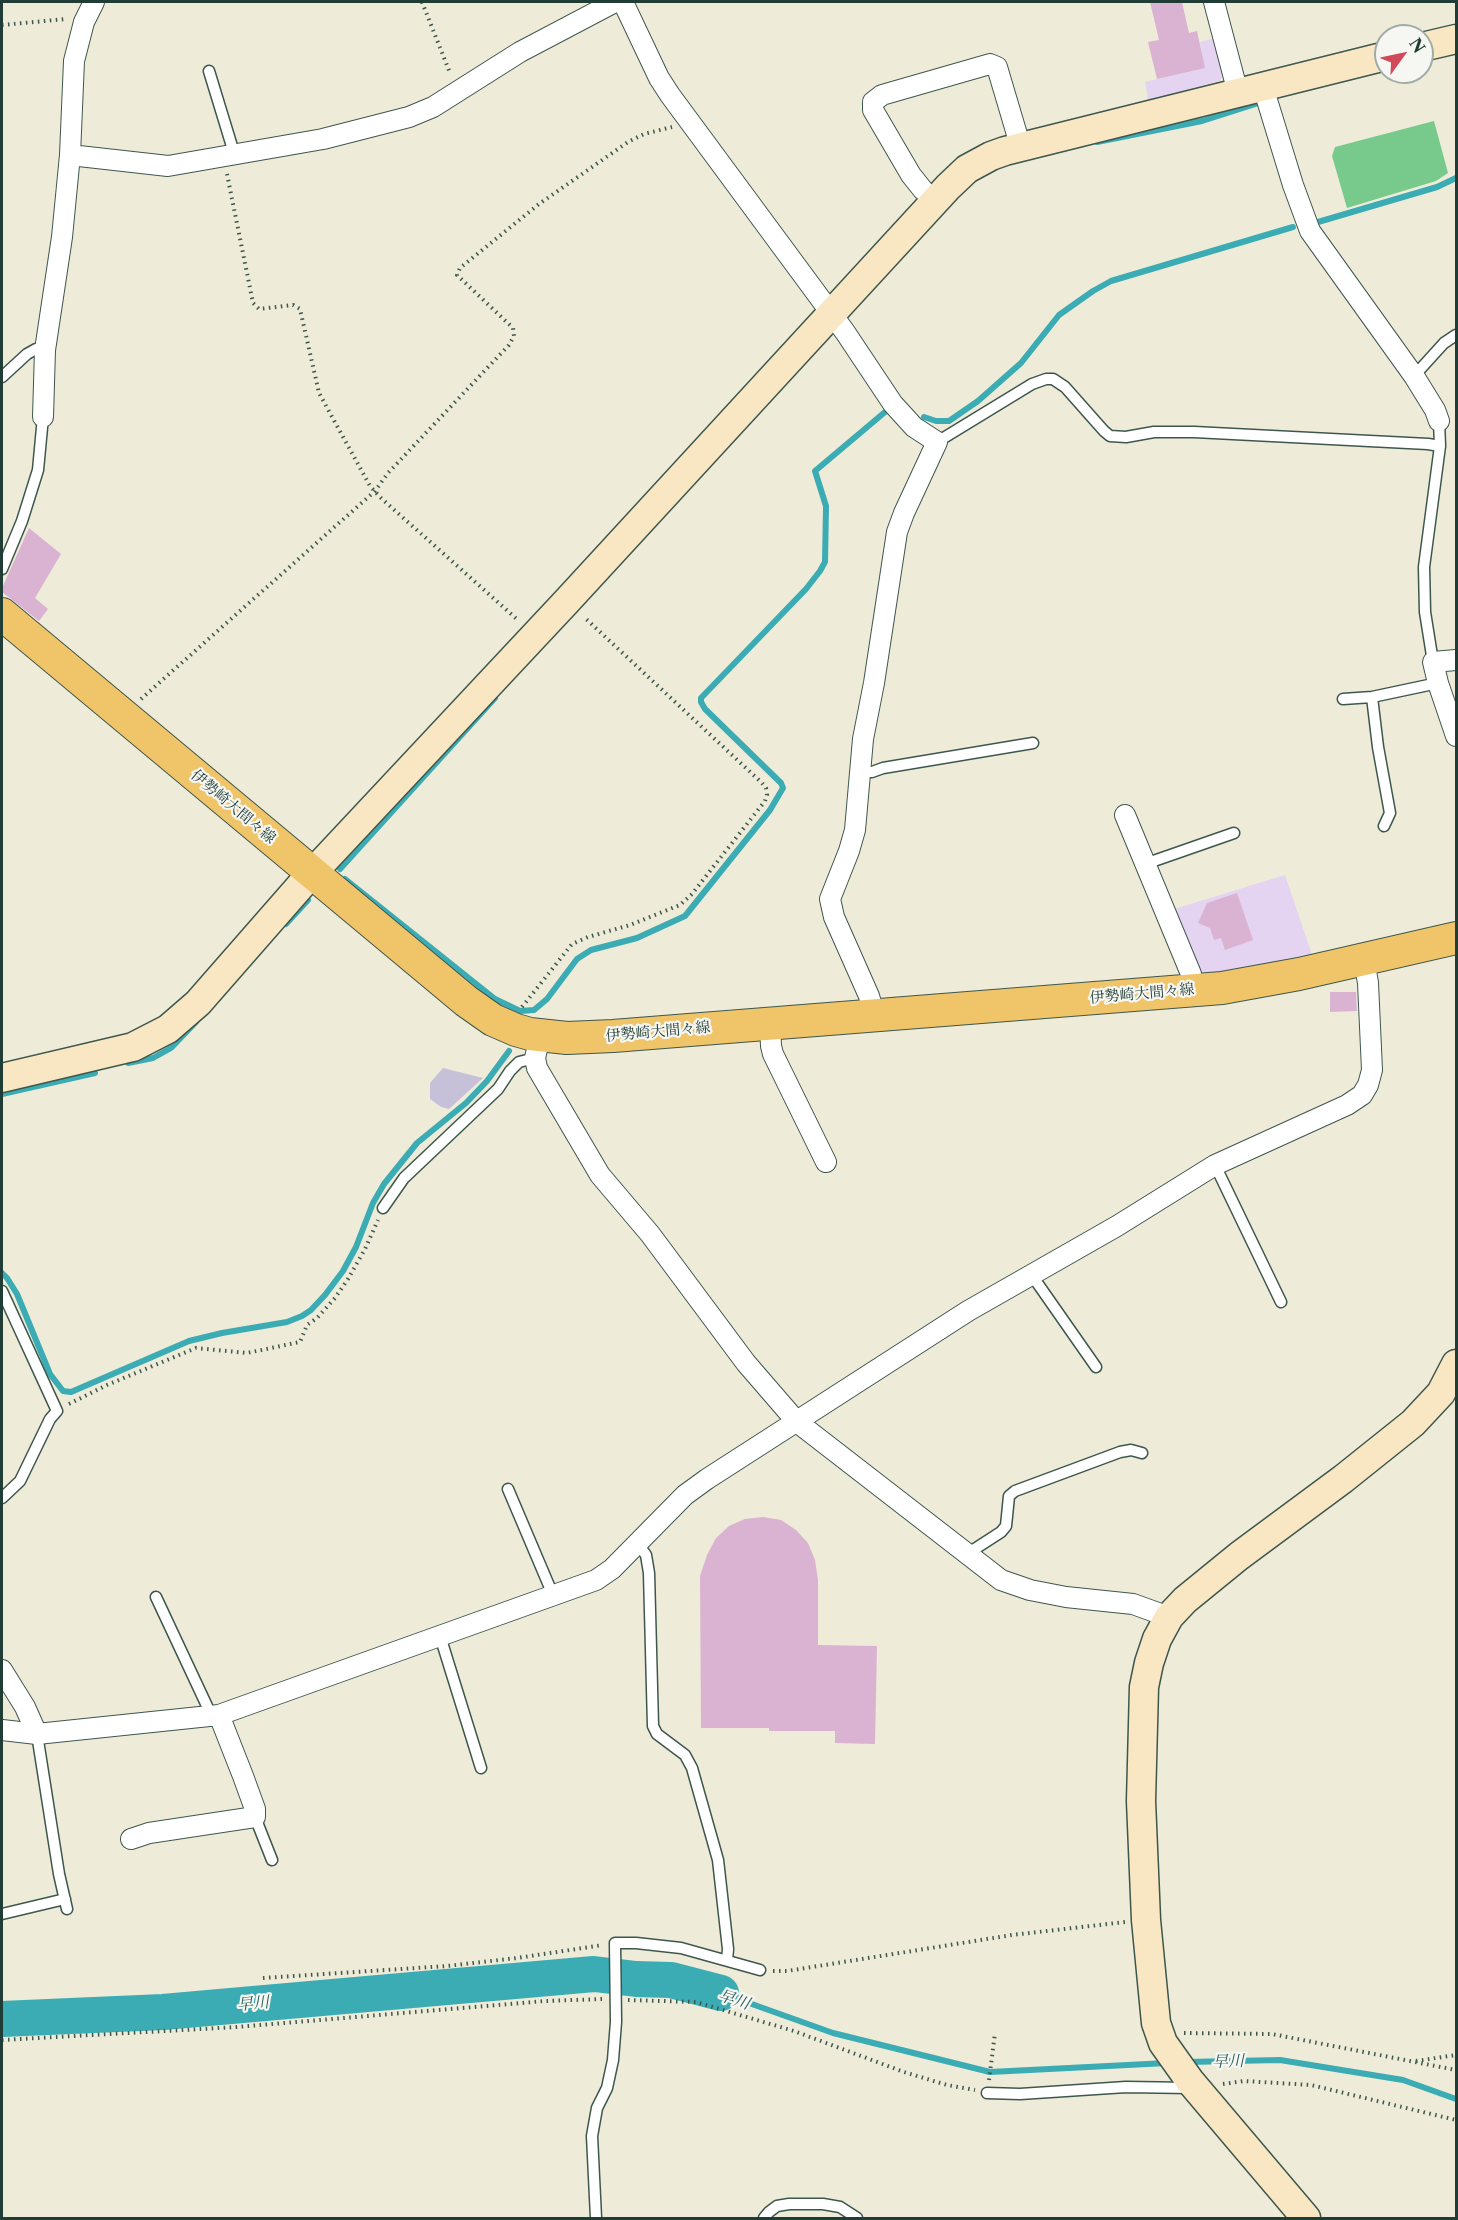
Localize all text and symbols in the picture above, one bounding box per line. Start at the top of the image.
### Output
north arrow [1374,24,1434,84]
text: N [1405,34,1430,57]
street label: 伊勢崎大間々線 [187,766,279,848]
street label: 伊勢崎大間々線 [1089,980,1195,1008]
street label: 伊勢崎大間々線 [605,1018,711,1046]
water label: 早川 [716,1986,752,2014]
water label: 早川 [236,1993,270,2015]
water label: 早川 [1212,2052,1244,2072]

